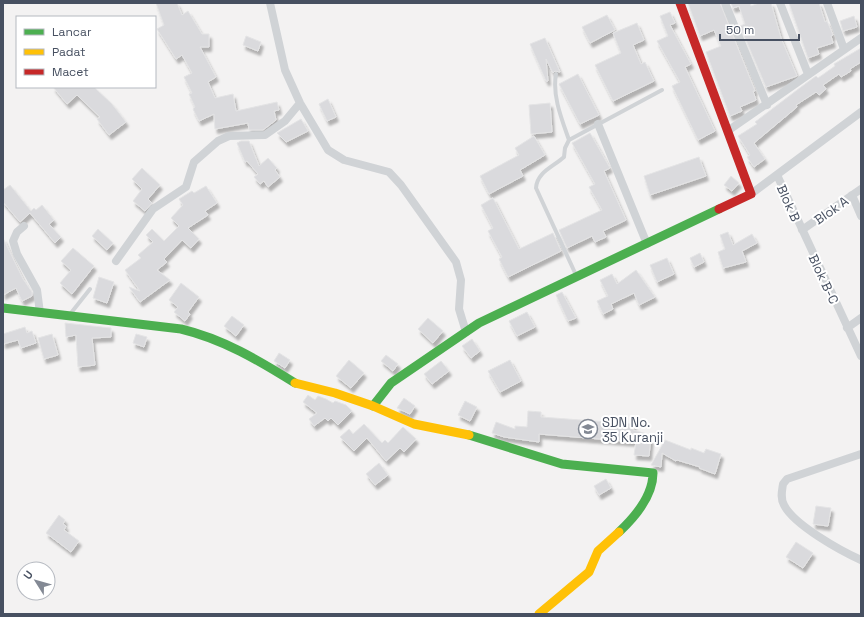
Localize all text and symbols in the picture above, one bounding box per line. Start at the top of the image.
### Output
legend [16,16,156,88]
scale bar [720,16,799,42]
text: 50 m [726,22,754,38]
text: Lancar [52,24,92,40]
text: Padat [52,44,86,60]
text: Macet [52,64,89,80]
street label: Blok B [773,182,804,224]
street label: Blok A [811,192,852,228]
street label: Blok B-C [805,252,842,307]
place label: SDN No. 35 Kuranji [602,414,663,446]
school or university icon: SDN No. 35 Kuranji [577,418,599,440]
north arrow [16,561,56,601]
text: U [20,568,36,582]

